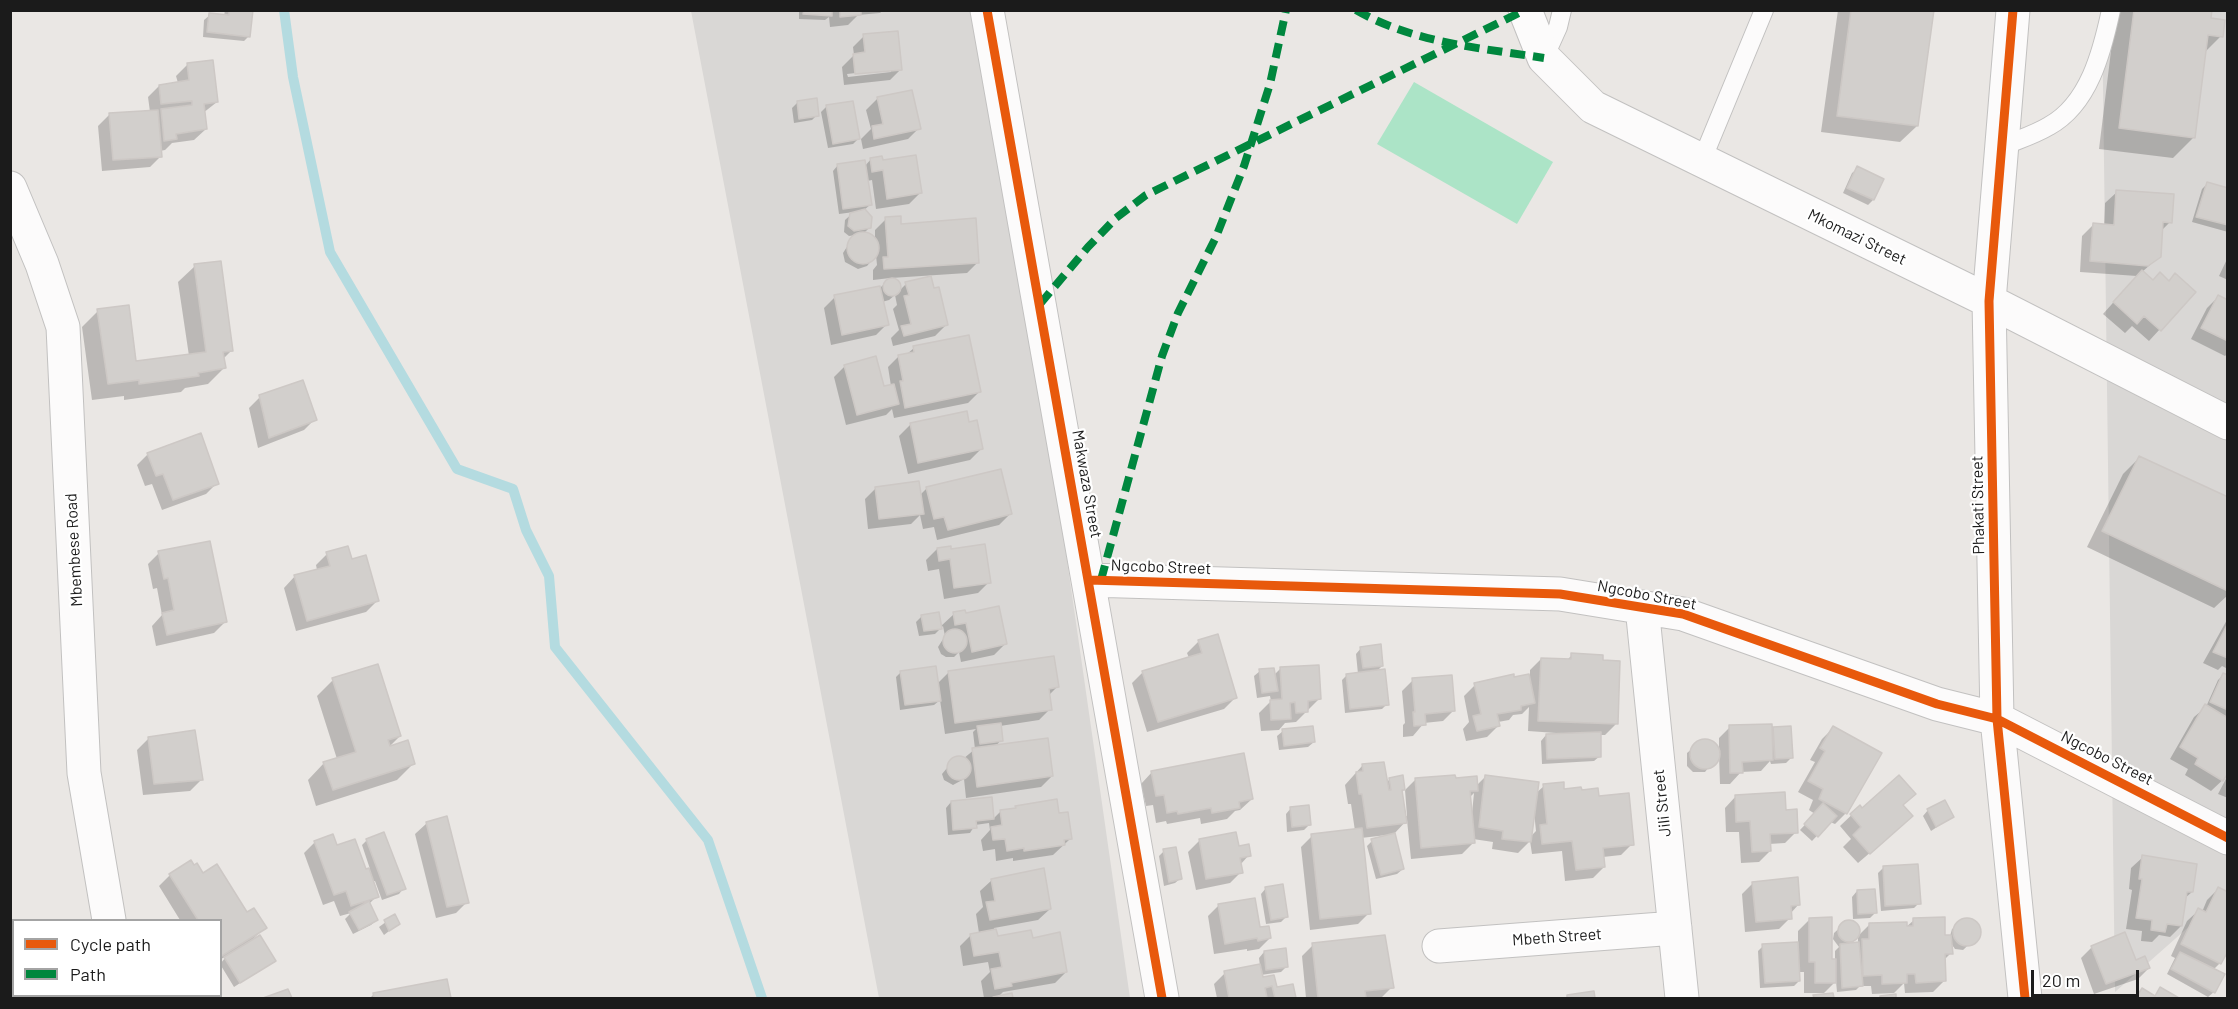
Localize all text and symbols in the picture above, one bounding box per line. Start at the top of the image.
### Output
street label: Mkomazi Street [1805,205,1909,269]
street label: Makwaza Street [1068,428,1106,540]
street label: Phakati Street [1968,455,1988,555]
street label: Mbembese Road [61,493,87,607]
street label: Ngcobo Street [1110,556,1212,578]
street label: Ngcobo Street [1596,576,1698,614]
street label: Ngcobo Street [2058,727,2156,789]
street label: Jili Street [1649,768,1675,838]
legend [12,919,222,997]
street label: Mbeth Street [1512,924,1602,950]
text: Cycle path [70,933,151,955]
scale bar [2034,958,2142,996]
text: Path [70,963,106,985]
text: 20 m [2042,969,2080,991]

